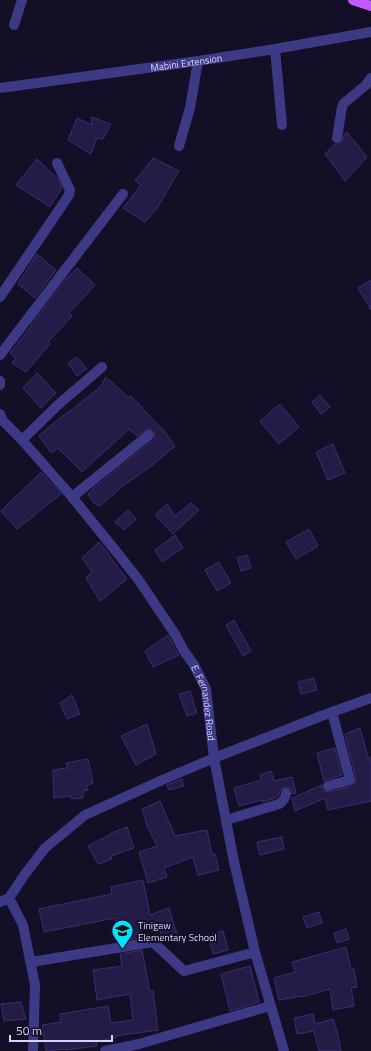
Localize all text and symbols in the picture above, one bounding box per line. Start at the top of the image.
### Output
street label: Mabini Extension [150,50,223,75]
street label: E. Fernandez Road [187,662,219,741]
school or university icon: Tinigaw Elementary School [110,918,136,951]
place label: Tinigaw Elementary School [138,918,217,945]
scale bar [10,1017,112,1043]
text: 50 m [16,1021,42,1040]

